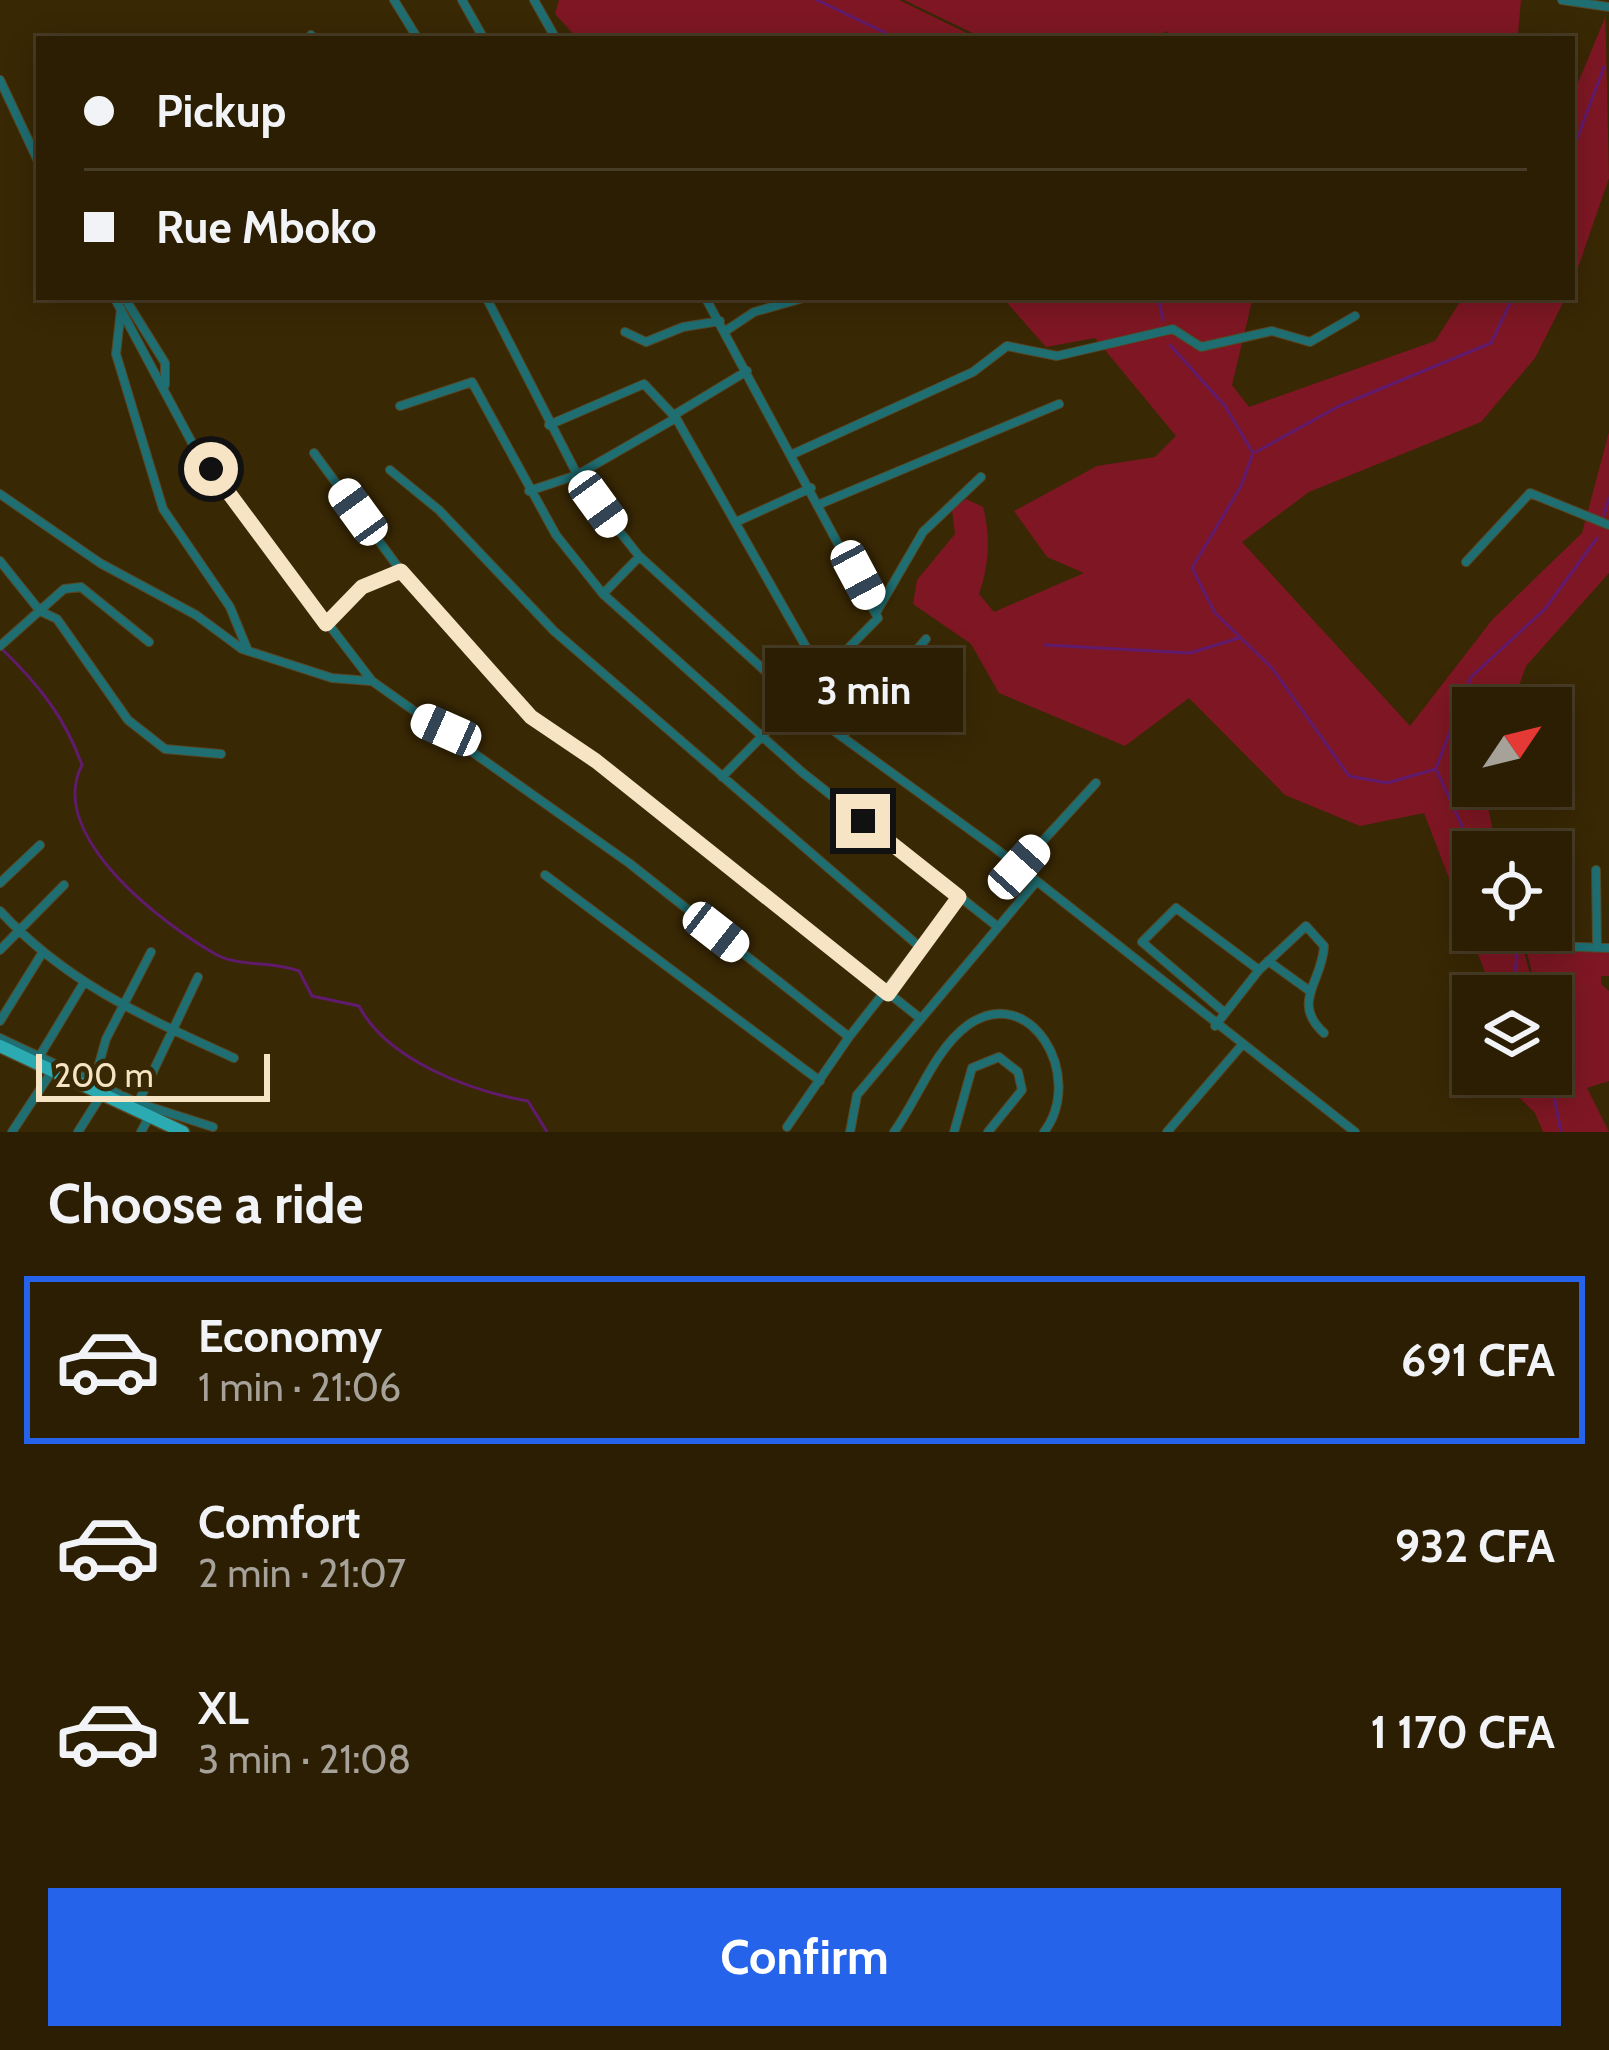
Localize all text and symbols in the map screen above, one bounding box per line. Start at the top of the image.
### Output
text: Pickup [156,84,286,138]
text: Rue Mboko [156,200,377,254]
route start [184,442,238,496]
car [562,464,634,544]
car [322,472,394,552]
car [825,535,891,615]
callout: 3 min [764,647,962,731]
text: 3 min [817,666,911,714]
north arrow [1452,687,1572,807]
map controls [1452,687,1572,1095]
car [406,699,486,761]
route end [836,794,890,848]
car [982,828,1056,906]
button: locate [1452,831,1572,951]
car [677,896,755,968]
button: layers [1452,975,1572,1095]
scale bar [36,1048,270,1101]
text: 200 m [54,1055,154,1095]
text: Choose a ride [48,1171,363,1237]
icon: car [54,1306,162,1414]
text: Economy [198,1309,382,1363]
text: 691 CFA [1401,1333,1555,1387]
text: 1 min · 21:06 [198,1363,401,1411]
icon: car [54,1492,162,1600]
text: Comfort [198,1495,361,1549]
text: 932 CFA [1395,1519,1555,1573]
text: 2 min · 21:07 [198,1549,406,1597]
icon: car [54,1678,162,1786]
text: XL [198,1681,249,1735]
text: 1 170 CFA [1370,1705,1555,1759]
text: 3 min · 21:08 [198,1735,411,1783]
button: Confirm [48,1888,1561,2026]

